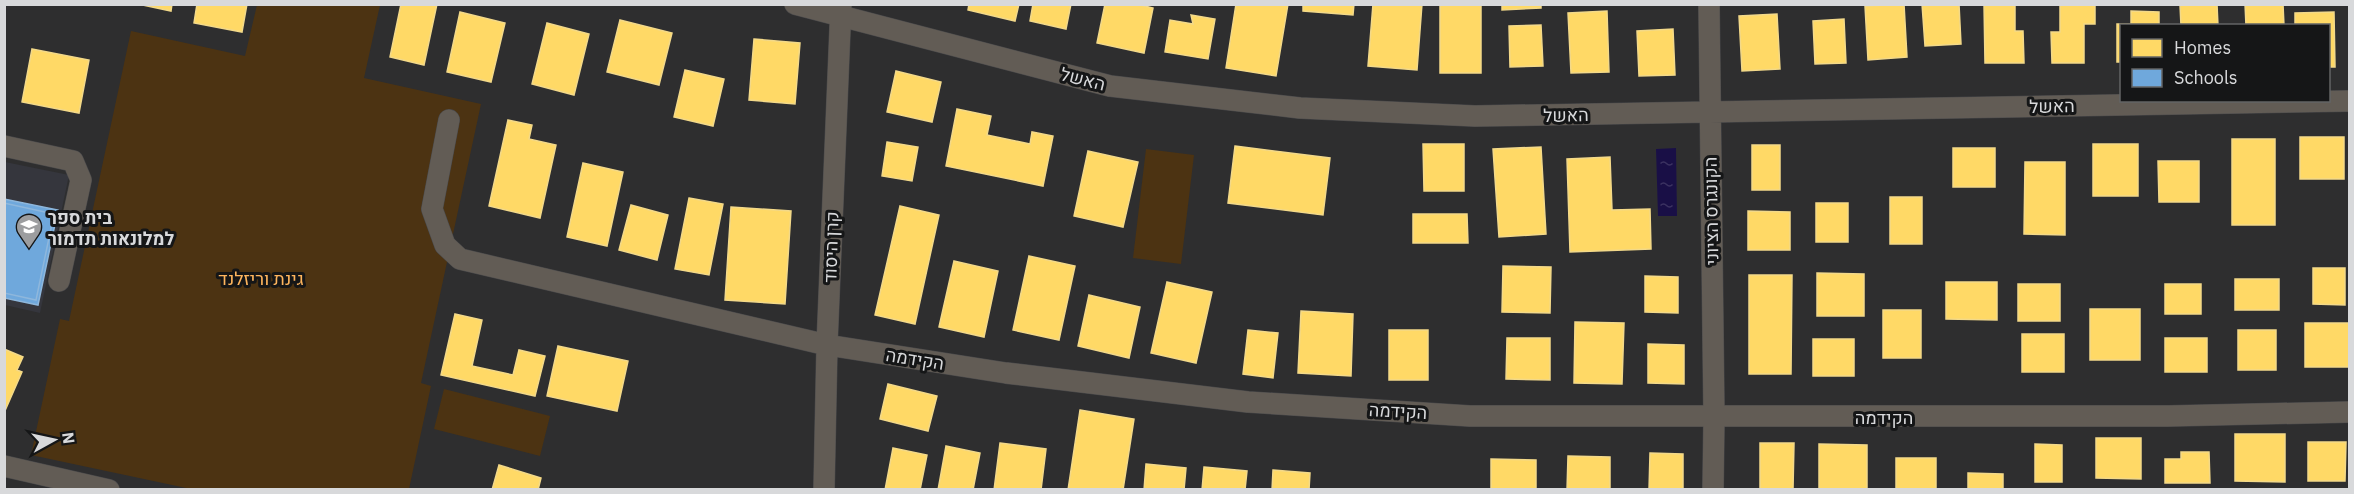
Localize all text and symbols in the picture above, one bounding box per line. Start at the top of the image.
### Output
legend [2120,24,2330,102]
text: Homes [2174,36,2231,59]
street label: האשל [1058,62,1108,96]
text: Schools [2174,66,2238,89]
street label: האשל [2029,94,2075,118]
street label: האשל [1543,103,1589,127]
street label: הקונגרס הציוני [1699,157,1723,265]
place label: בית ספר למלונאות תדמור [48,206,174,250]
street label: קרן היסוד [818,211,844,283]
school or university icon: בית ספר למלונאות תדמור [14,212,44,250]
park label: גינת וריזלנד [218,267,304,290]
street label: הקידמה [884,343,946,375]
street label: הקידמה [1368,398,1428,424]
street label: הקידמה [1855,406,1913,429]
north arrow [24,410,84,470]
text: N [58,431,80,445]

